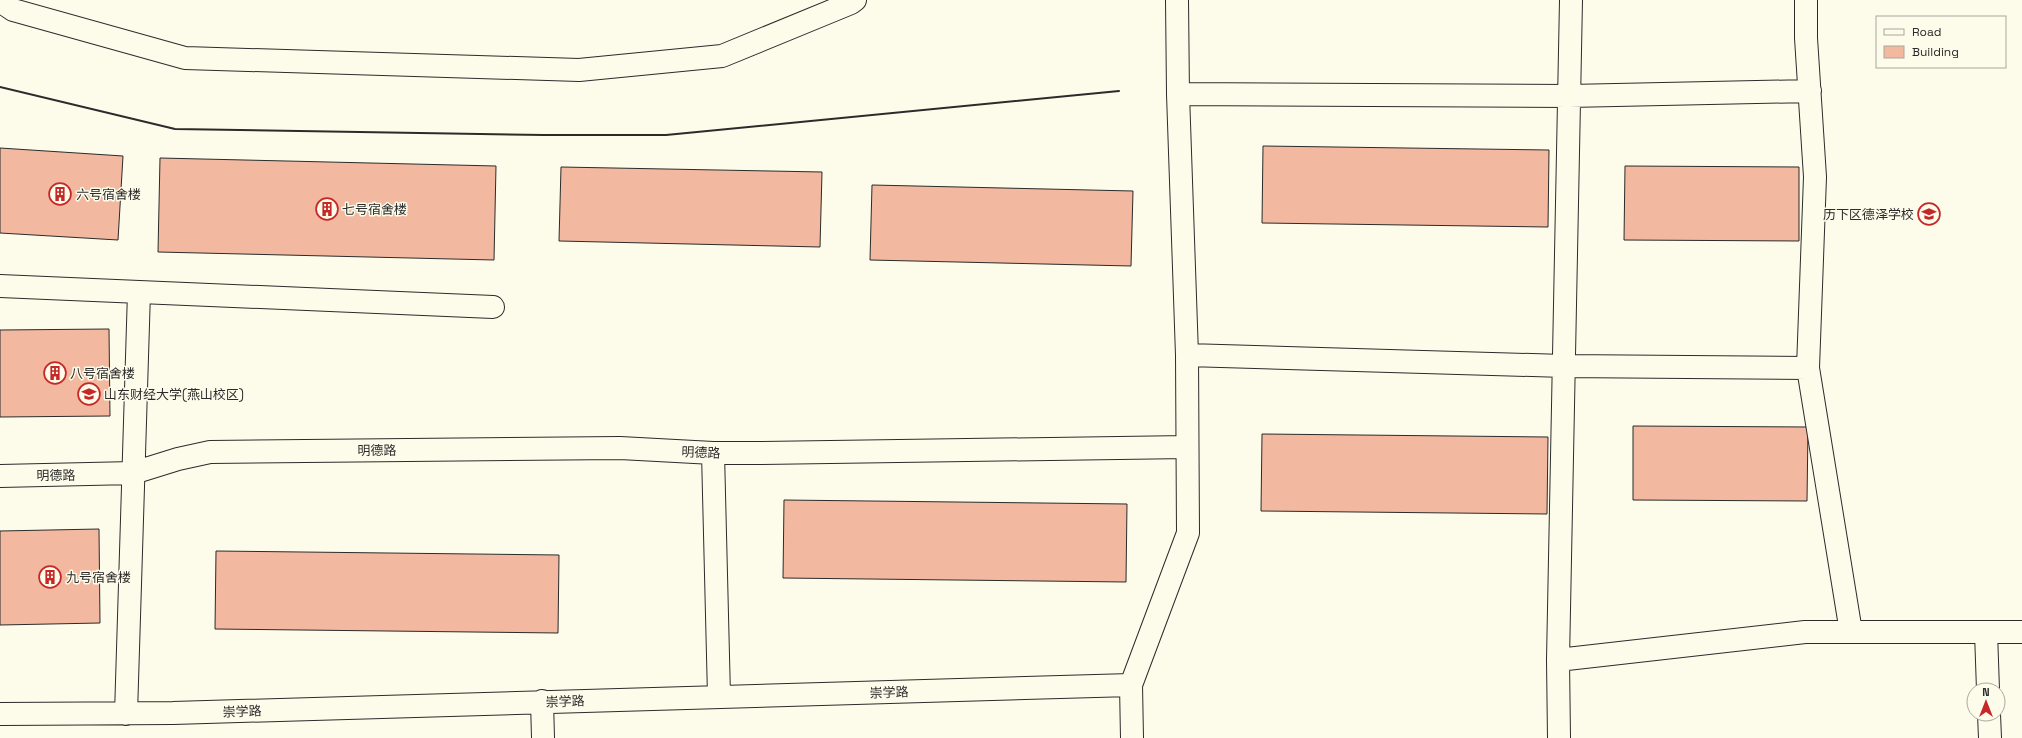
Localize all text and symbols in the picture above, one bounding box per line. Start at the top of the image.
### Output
legend [1876,16,2006,68]
text: Road [1912,24,1941,40]
text: Building [1912,44,1959,60]
building icon: 六号宿舍楼 [47,181,73,207]
place label: 六号宿舍楼 [76,186,141,203]
building icon: 七号宿舍楼 [314,196,340,222]
place label: 七号宿舍楼 [342,201,407,218]
school or university icon: 历下区德泽学校 [1916,201,1942,227]
place label: 历下区德泽学校 [1823,206,1914,223]
building icon: 八号宿舍楼 [42,360,68,386]
place label: 八号宿舍楼 [70,365,135,382]
school or university icon: 山东财经大学(燕山校区) [76,381,102,407]
place label: 山东财经大学(燕山校区) [104,386,244,403]
street label: 明德路 [357,442,397,459]
street label: 明德路 [681,443,721,462]
street label: 明德路 [36,467,76,484]
building icon: 九号宿舍楼 [37,564,63,590]
place label: 九号宿舍楼 [66,569,131,586]
north arrow [1966,682,2006,722]
street label: 崇学路 [869,683,909,702]
text: N [1982,685,1990,699]
street label: 崇学路 [545,692,585,711]
street label: 崇学路 [222,702,262,721]

